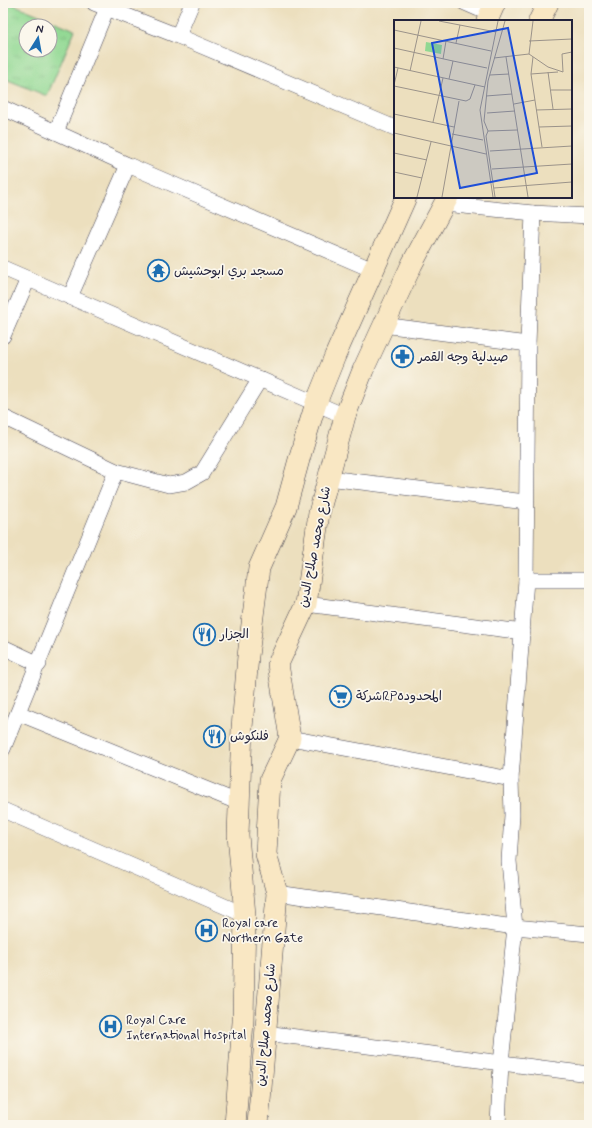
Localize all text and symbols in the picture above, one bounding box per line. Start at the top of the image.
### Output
north arrow [18,18,58,58]
inset map [394,20,572,198]
text: N [35,22,45,37]
temple icon: مسجد بري ابوحشيش [145,258,171,284]
place label: مسجد بري ابوحشيش [174,263,284,280]
pharmacy icon: صيدلية وجه القمر [389,344,415,370]
place label: صيدلية وجه القمر [417,349,508,366]
street label: شارع محمد صلاح الدين [295,485,335,609]
restaurant icon: الجزار [191,621,217,647]
place label: الجزار [219,626,249,643]
supermarket icon: شركةRPالمحدوده [328,683,354,709]
place label: شركةRPالمحدوده [356,688,442,705]
restaurant icon: فلنكوش [202,723,228,749]
place label: فلنكوش [230,728,269,745]
place label: Royal care Northern Gate [222,915,303,947]
hospital icon: Royal care Northern Gate [194,917,220,943]
street label: شارع محمد صلاح الدين [252,963,280,1087]
place label: Royal Care International Hospital [126,1012,247,1044]
hospital icon: Royal Care International Hospital [97,1014,123,1040]

